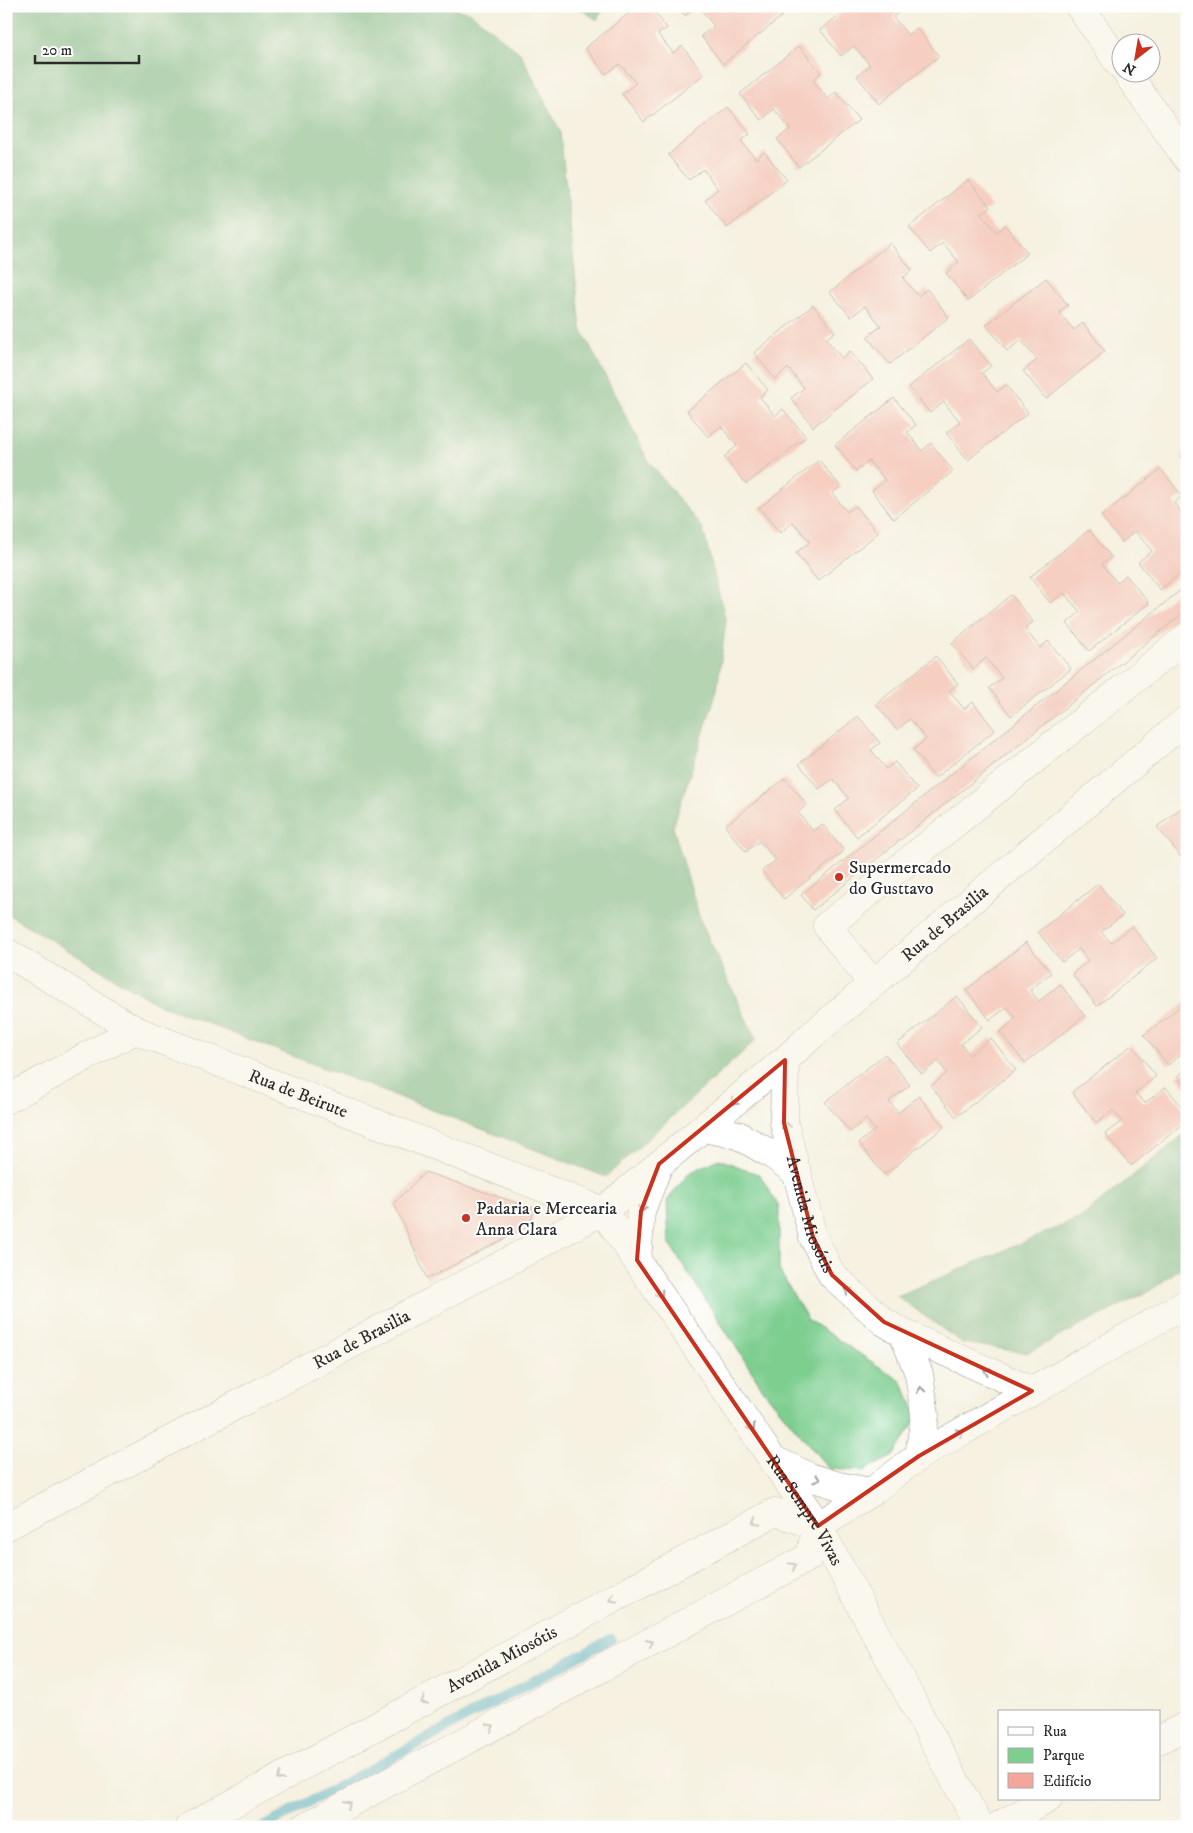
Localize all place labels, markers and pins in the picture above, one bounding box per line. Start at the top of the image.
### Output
place label: Supermercado do Gusttavo [849,857,951,900]
marker: Supermercado do Gusttavo [833,871,845,883]
place label: Padaria e Mercearia Anna Clara [476,1198,617,1241]
marker: Padaria e Mercearia Anna Clara [460,1212,472,1224]

